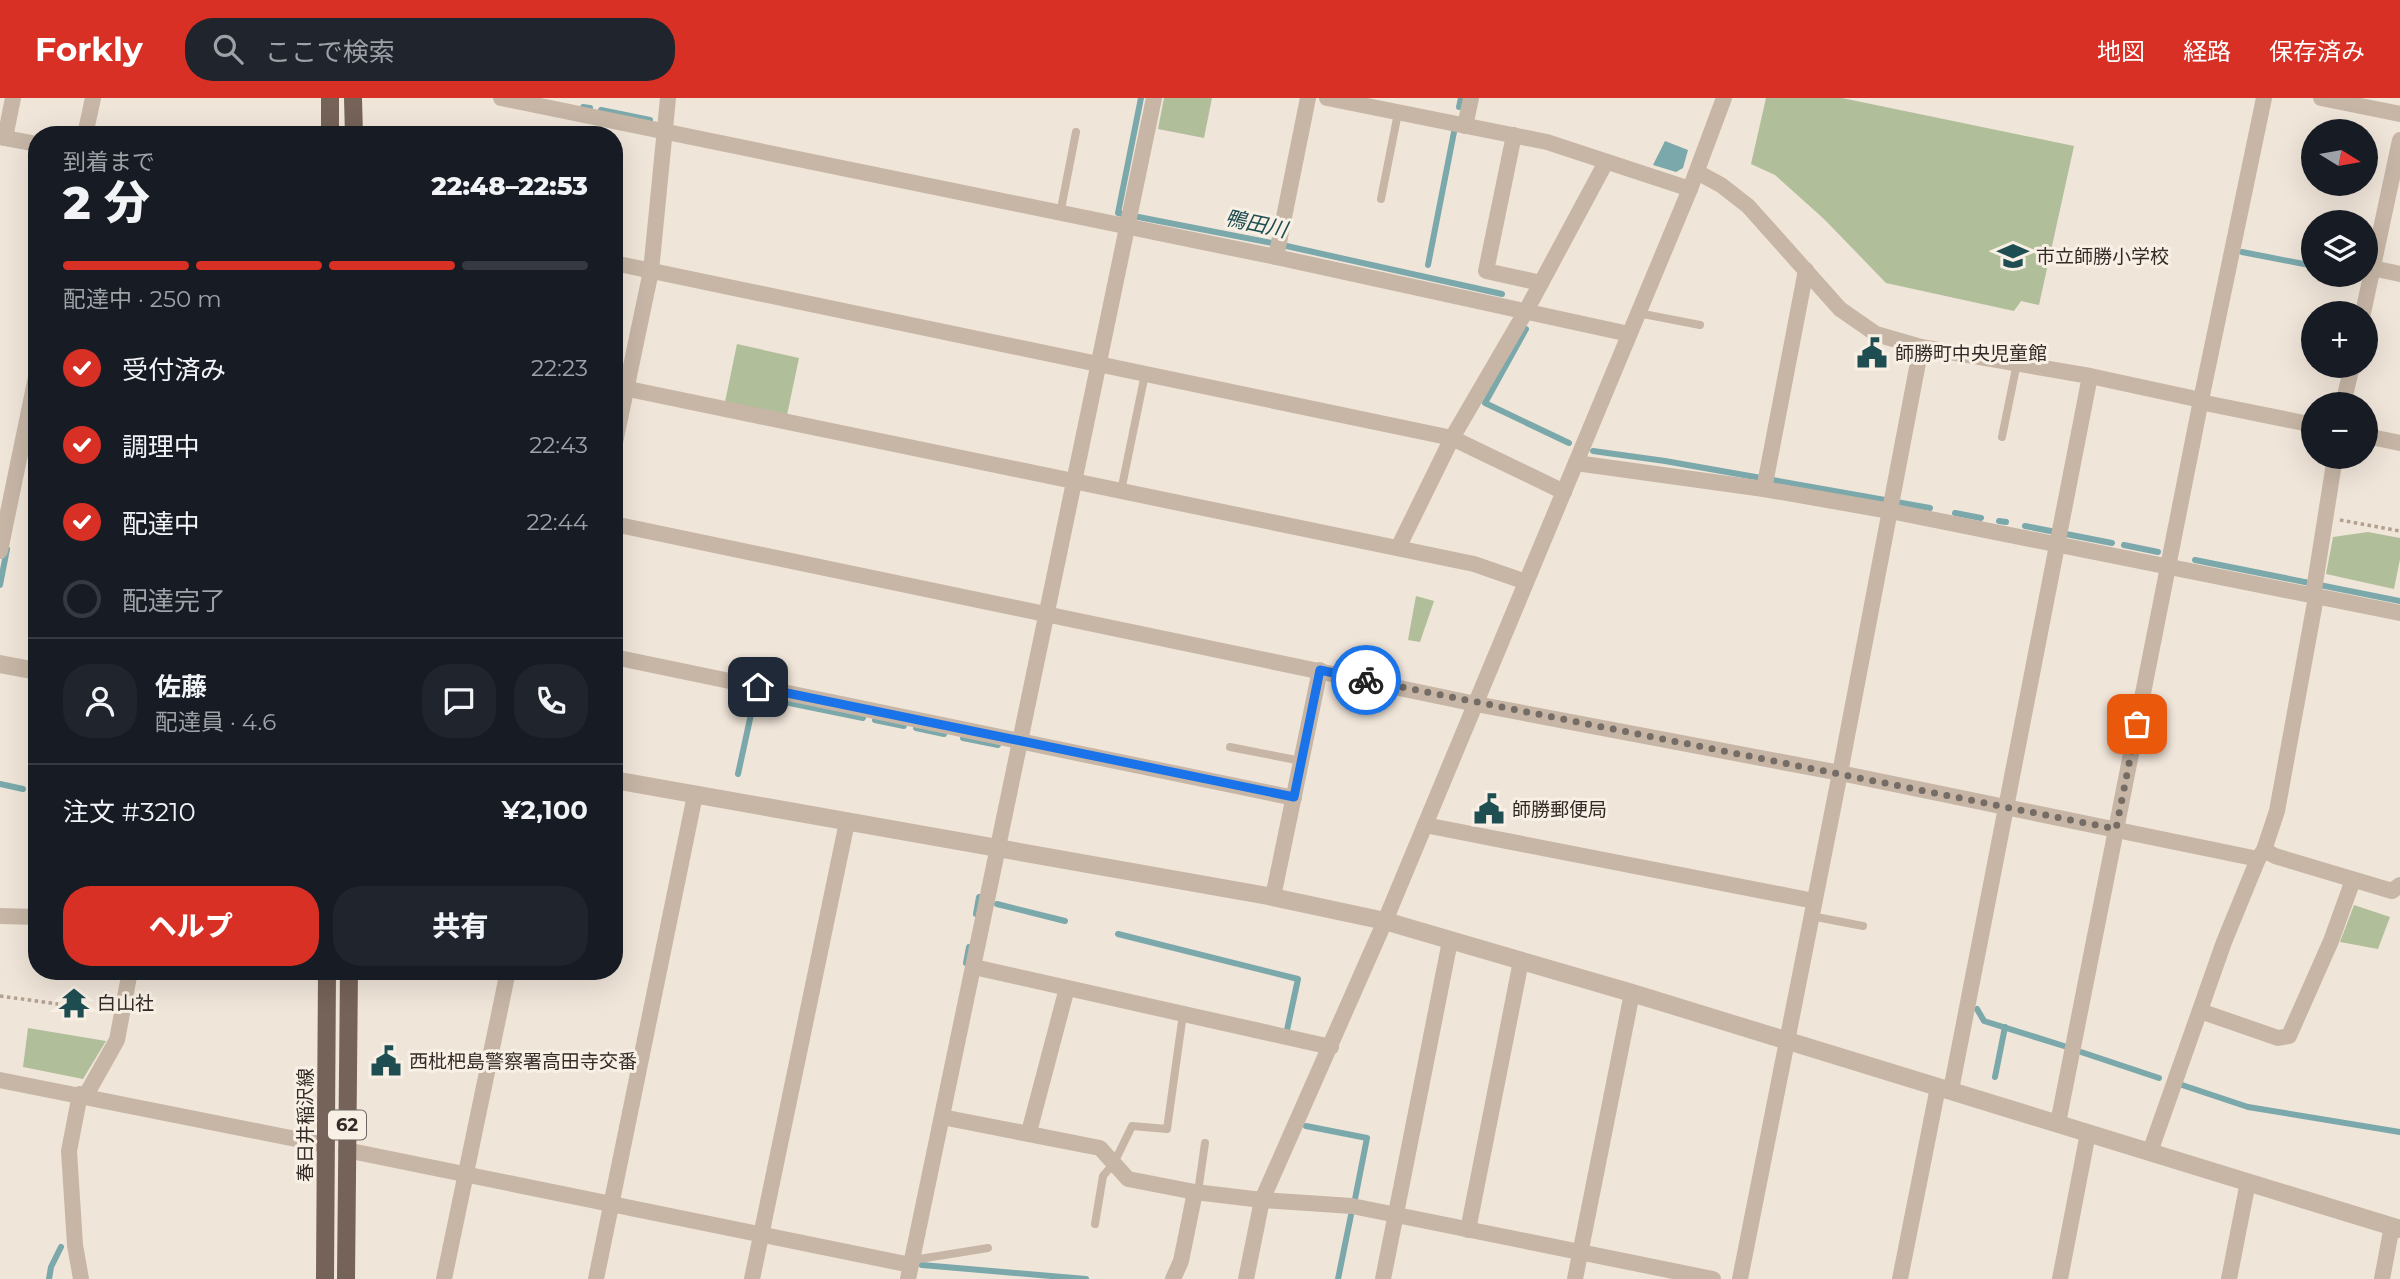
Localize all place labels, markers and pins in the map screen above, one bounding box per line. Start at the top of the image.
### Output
school or university icon: 市立師勝小学校 [1996,239,2030,273]
place label: 市立師勝小学校 [2036,245,2169,268]
public building icon: 師勝町中央児童館 [1855,336,1889,370]
place label: 師勝町中央児童館 [1895,342,2047,365]
pin [728,657,788,717]
pin [2107,694,2167,754]
public building icon: 師勝郵便局 [1472,792,1506,826]
place label: 師勝郵便局 [1512,798,1607,821]
temple icon: 白山社 [57,986,91,1020]
place label: 白山社 [97,992,154,1015]
public building icon: 西枇杷島警察署高田寺交番 [369,1044,403,1078]
place label: 西枇杷島警察署高田寺交番 [409,1050,637,1073]

